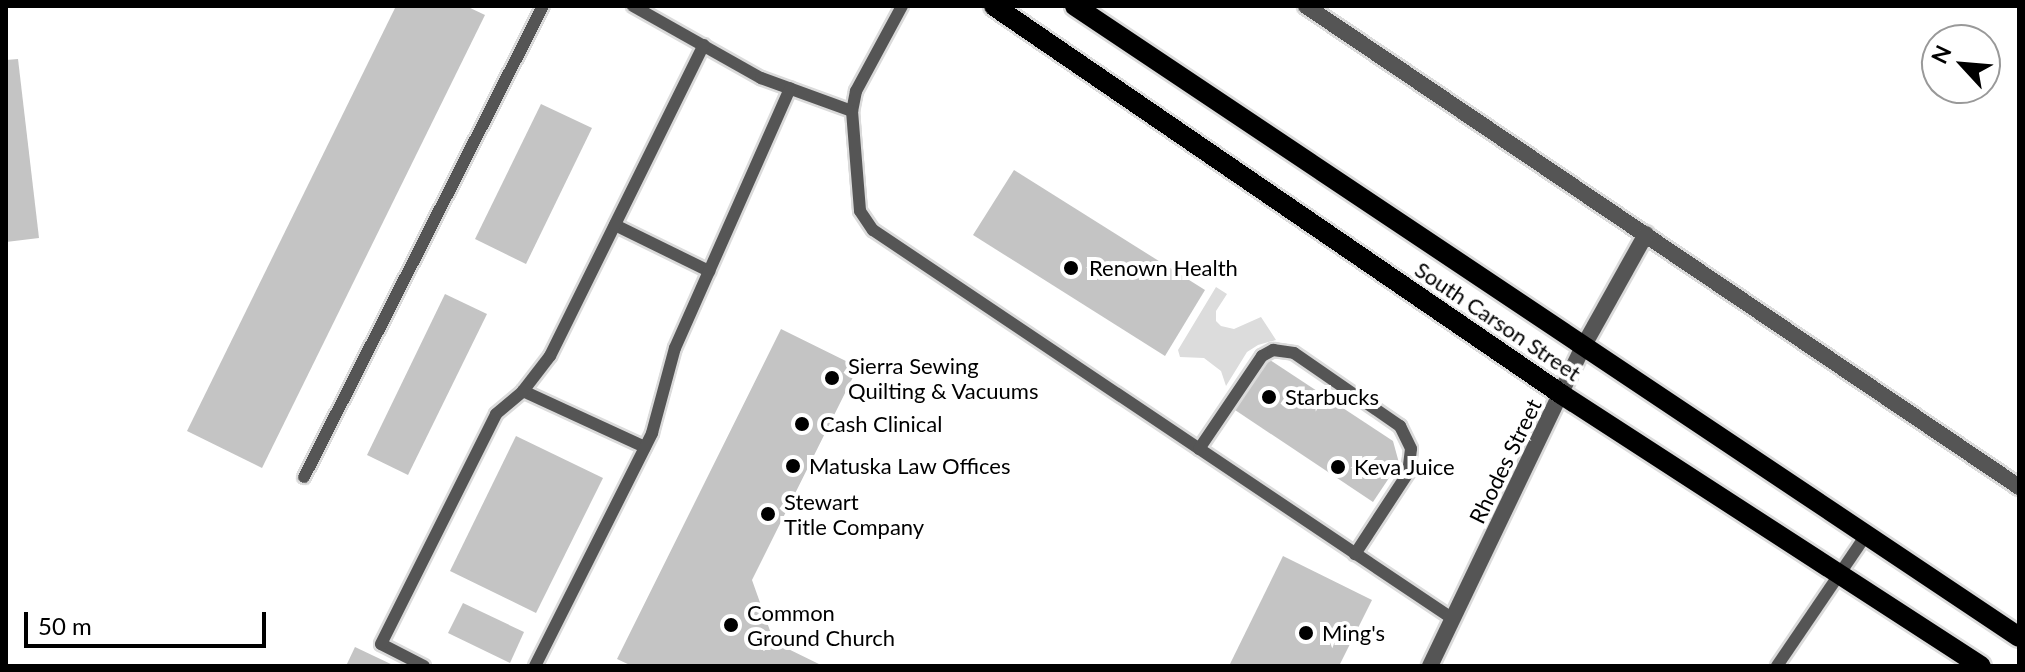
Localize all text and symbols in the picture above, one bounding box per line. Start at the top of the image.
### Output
north arrow [1921,24,2001,104]
text: N [1925,41,1957,68]
place label: Renown Health [1089,255,1238,281]
street label: South Carson Street [1410,256,1586,386]
marker: Renown Health [1060,257,1082,279]
place label: Sierra Sewing Quilting & Vacuums [848,352,1039,404]
marker: Sierra Sewing Quilting & Vacuums [823,369,841,387]
place label: Starbucks [1285,384,1379,410]
marker: Starbucks [1260,388,1278,406]
street label: Rhodes Street [1463,394,1547,528]
place label: Cash Clinical [820,411,942,437]
marker: Cash Clinical [791,413,813,435]
place label: Matuska Law Offices [809,453,1011,479]
place label: Keva Juice [1354,454,1455,480]
marker: Matuska Law Offices [784,457,802,475]
marker: Keva Juice [1329,458,1347,476]
place label: Stewart Title Company [784,488,924,540]
marker: Stewart Title Company [759,505,777,523]
scale bar [28,596,270,646]
place label: Common Ground Church [747,599,895,650]
text: 50 m [38,611,92,640]
marker: Common Ground Church [722,616,740,634]
place label: Ming's [1322,620,1385,646]
marker: Ming's [1297,624,1315,642]

